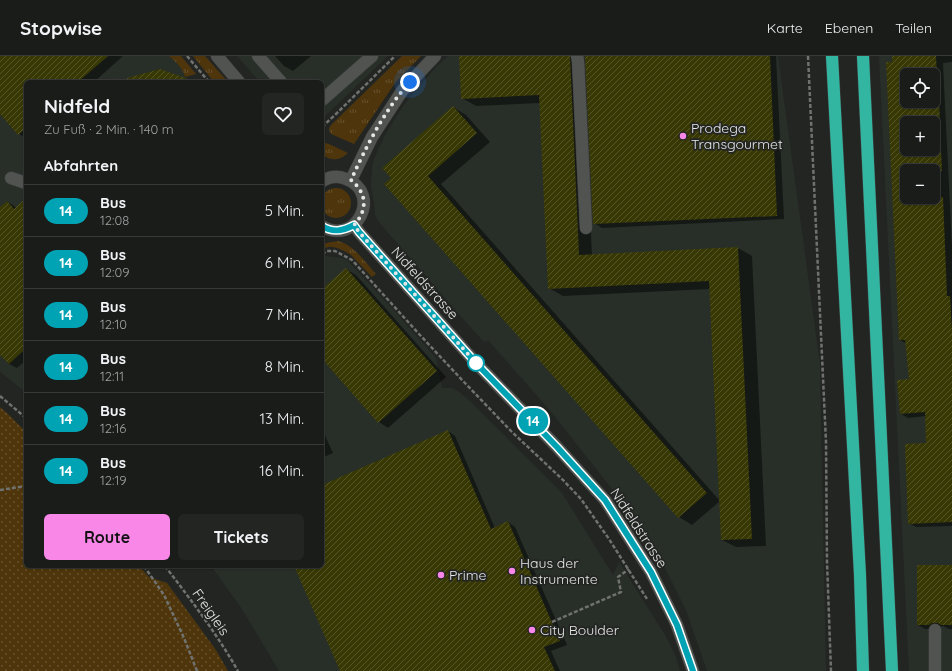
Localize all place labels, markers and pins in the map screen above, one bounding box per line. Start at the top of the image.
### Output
place label: Prodega Transgourmet [691,119,783,153]
marker: Prodega Transgourmet [678,131,688,141]
unlabelled marker [467,354,485,372]
place label: Haus der Instrumente [520,554,598,588]
place label: Prime [449,566,486,584]
marker: Haus der Instrumente [507,566,517,576]
marker: Prime [436,570,446,580]
place label: City Boulder [540,621,620,639]
marker: City Boulder [527,625,537,635]

